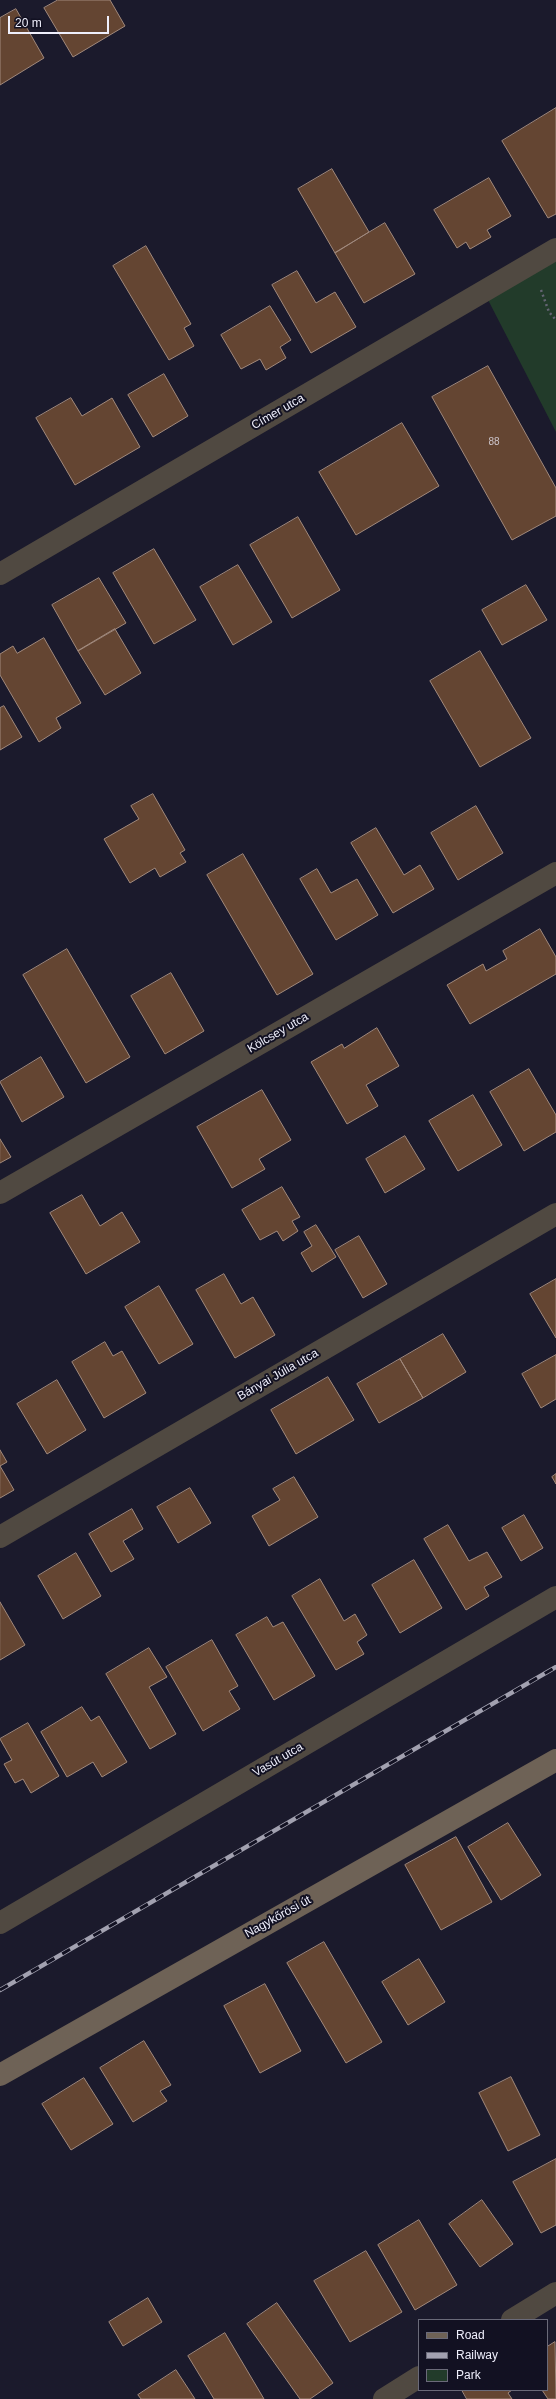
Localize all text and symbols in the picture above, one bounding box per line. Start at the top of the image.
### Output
scale bar [10,8,111,34]
text: 20 m [15,16,42,30]
street label: Címer utca [249,391,307,433]
house number: 88 [488,436,500,448]
street label: Kölcsey utca [245,1010,311,1056]
street label: Bányai Júlia utca [235,1346,321,1404]
street label: Vasút utca [250,1740,306,1780]
street label: Nagykőrösi út [242,1893,314,1941]
legend [418,2319,548,2391]
text: Road [456,2328,485,2342]
text: Railway [456,2348,498,2362]
text: Park [456,2368,481,2382]

